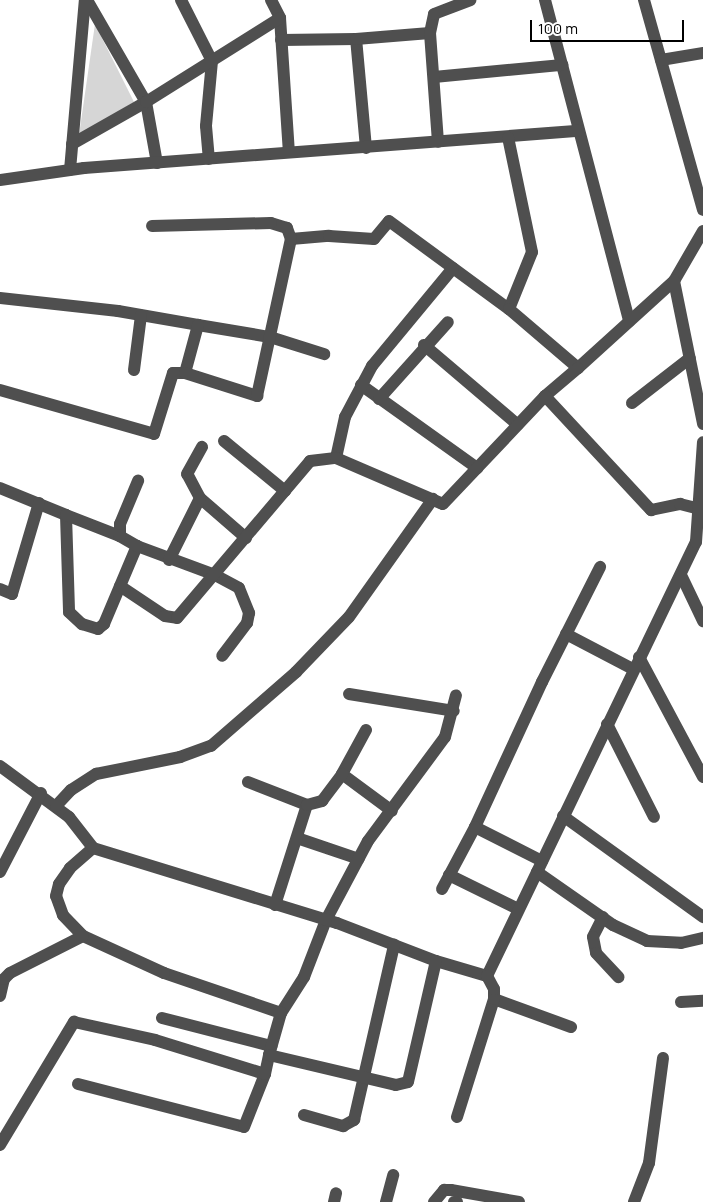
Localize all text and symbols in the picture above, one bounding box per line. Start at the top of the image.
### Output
scale bar [533,10,687,42]
text: 100 m [538,18,578,39]

